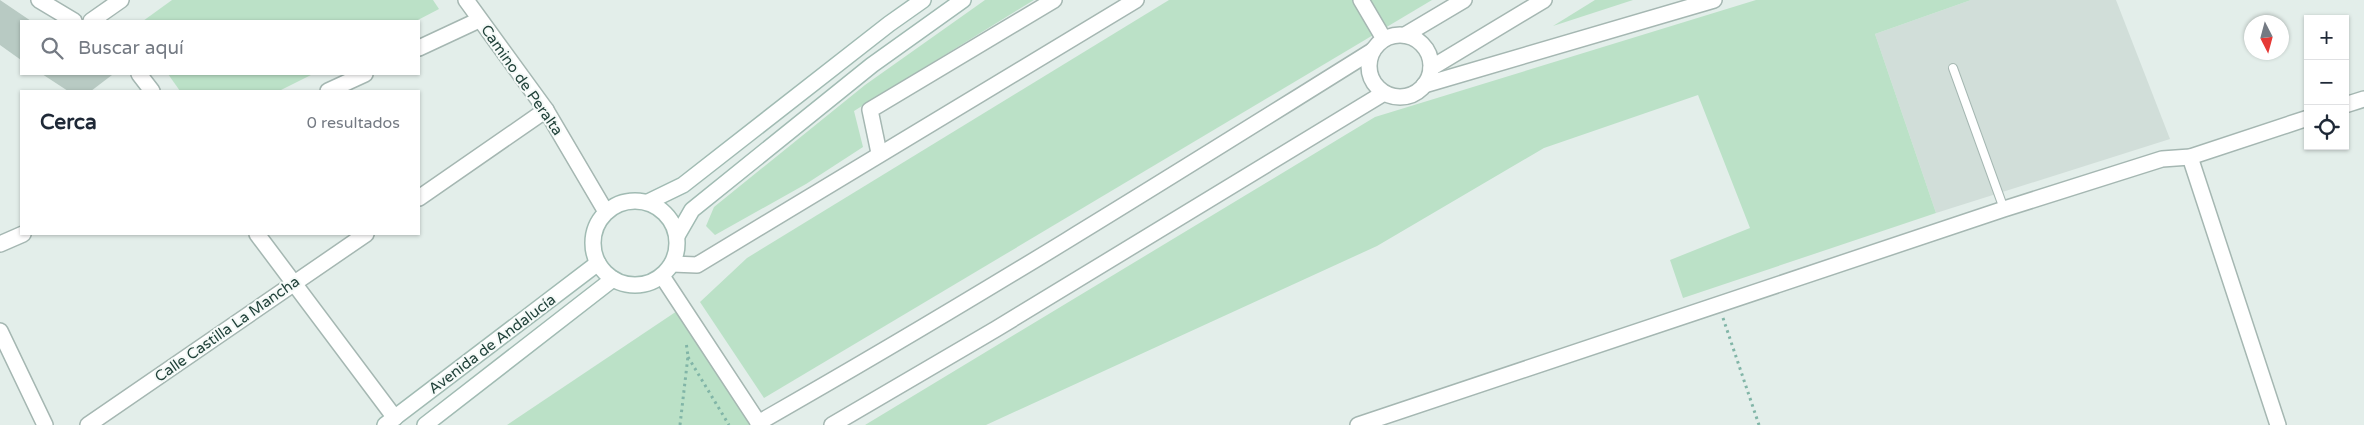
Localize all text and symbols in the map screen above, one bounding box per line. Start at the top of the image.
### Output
north arrow [2244,15,2289,60]
map controls [2304,15,2349,150]
button: + [2304,15,2349,60]
search box [20,20,420,75]
street label: Camino de Peralta [477,21,567,139]
icon: search [38,34,66,62]
text: Buscar aquí [78,37,184,59]
button: − [2304,60,2349,105]
button: locate [2304,105,2349,150]
text: Cerca [40,110,97,135]
text: 0 resultados [307,113,400,133]
street label: Calle Castilla La Mancha [151,272,303,386]
street label: Avenida de Andalucía [425,290,559,398]

